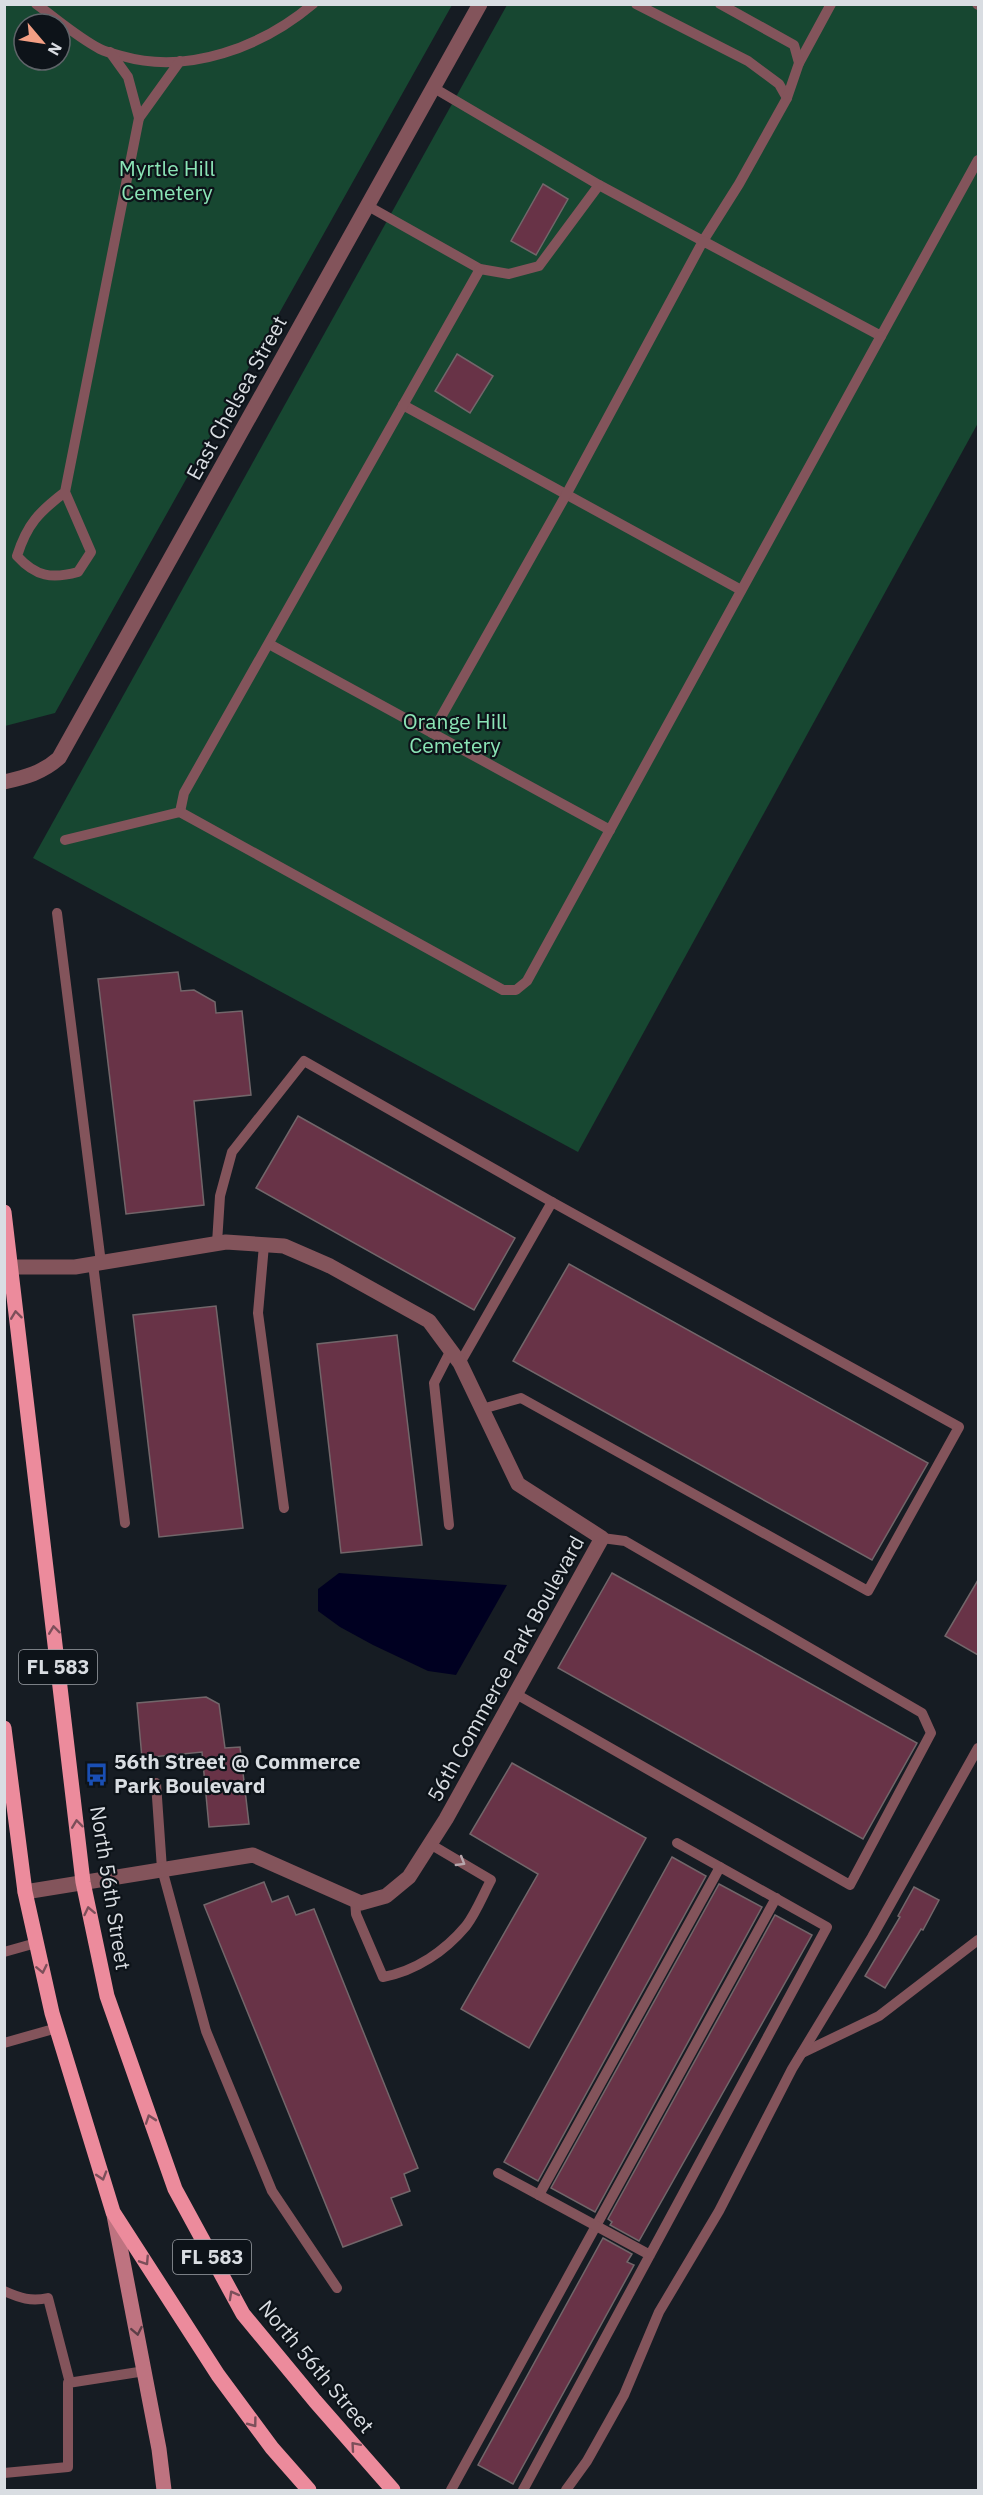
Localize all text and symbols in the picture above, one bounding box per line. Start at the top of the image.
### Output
north arrow [12,12,72,72]
text: N [44,39,67,59]
park label: Myrtle Hill Cemetery [119,154,215,206]
street label: East Chelsea Street [179,310,293,485]
park label: Orange Hill Cemetery [403,707,508,759]
one-way arrow [11,1311,23,1320]
street label: 56th Commerce Park Boulevard [420,1531,590,1807]
one-way arrow [48,1626,60,1635]
road number: FL 583 [19,1650,97,1684]
place label: 56th Street @ Commerce Park Boulevard [114,1747,361,1799]
bus stop icon: 56th Street @ Commerce Park Boulevard [83,1761,109,1787]
street label: North 56th Street [84,1804,138,1972]
one-way arrow [71,1819,83,1828]
one-way arrow [455,1854,465,1866]
one-way arrow [83,1906,96,1916]
one-way arrow [35,1964,48,1974]
one-way arrow [145,2114,158,2125]
one-way arrow [95,2170,107,2181]
road number: FL 583 [173,2240,251,2274]
one-way arrow [137,2255,149,2265]
one-way arrow [229,2290,240,2301]
street label: North 56th Street [253,2294,381,2439]
one-way arrow [130,2326,143,2336]
one-way arrow [246,2416,257,2427]
one-way arrow [351,2443,362,2453]

